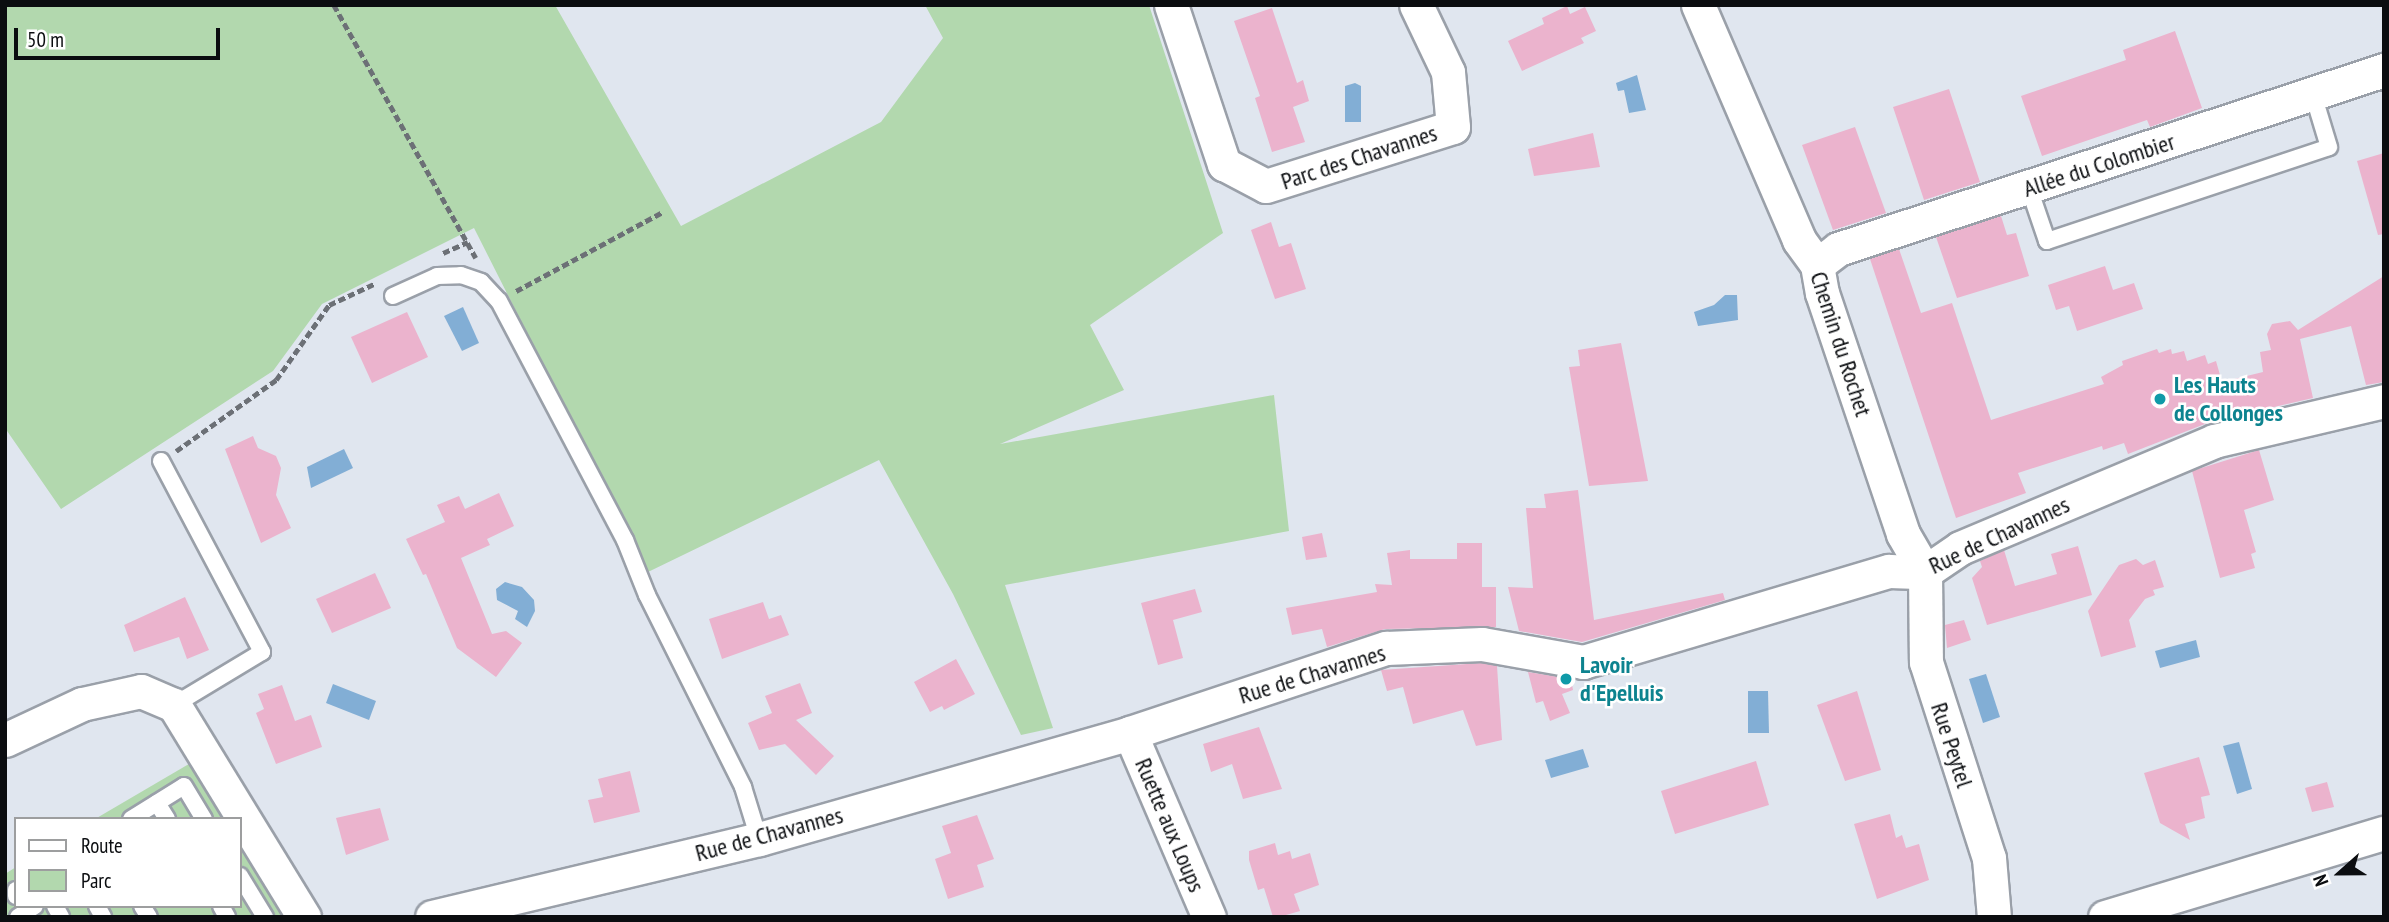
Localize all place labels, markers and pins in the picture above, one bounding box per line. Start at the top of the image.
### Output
place label: Les Hauts de Collonges [2174,371,2283,427]
marker: Les Hauts de Collonges [2152,391,2168,407]
place label: Lavoir d'Epelluis [1580,651,1663,707]
marker: Lavoir d'Epelluis [1558,671,1574,687]

